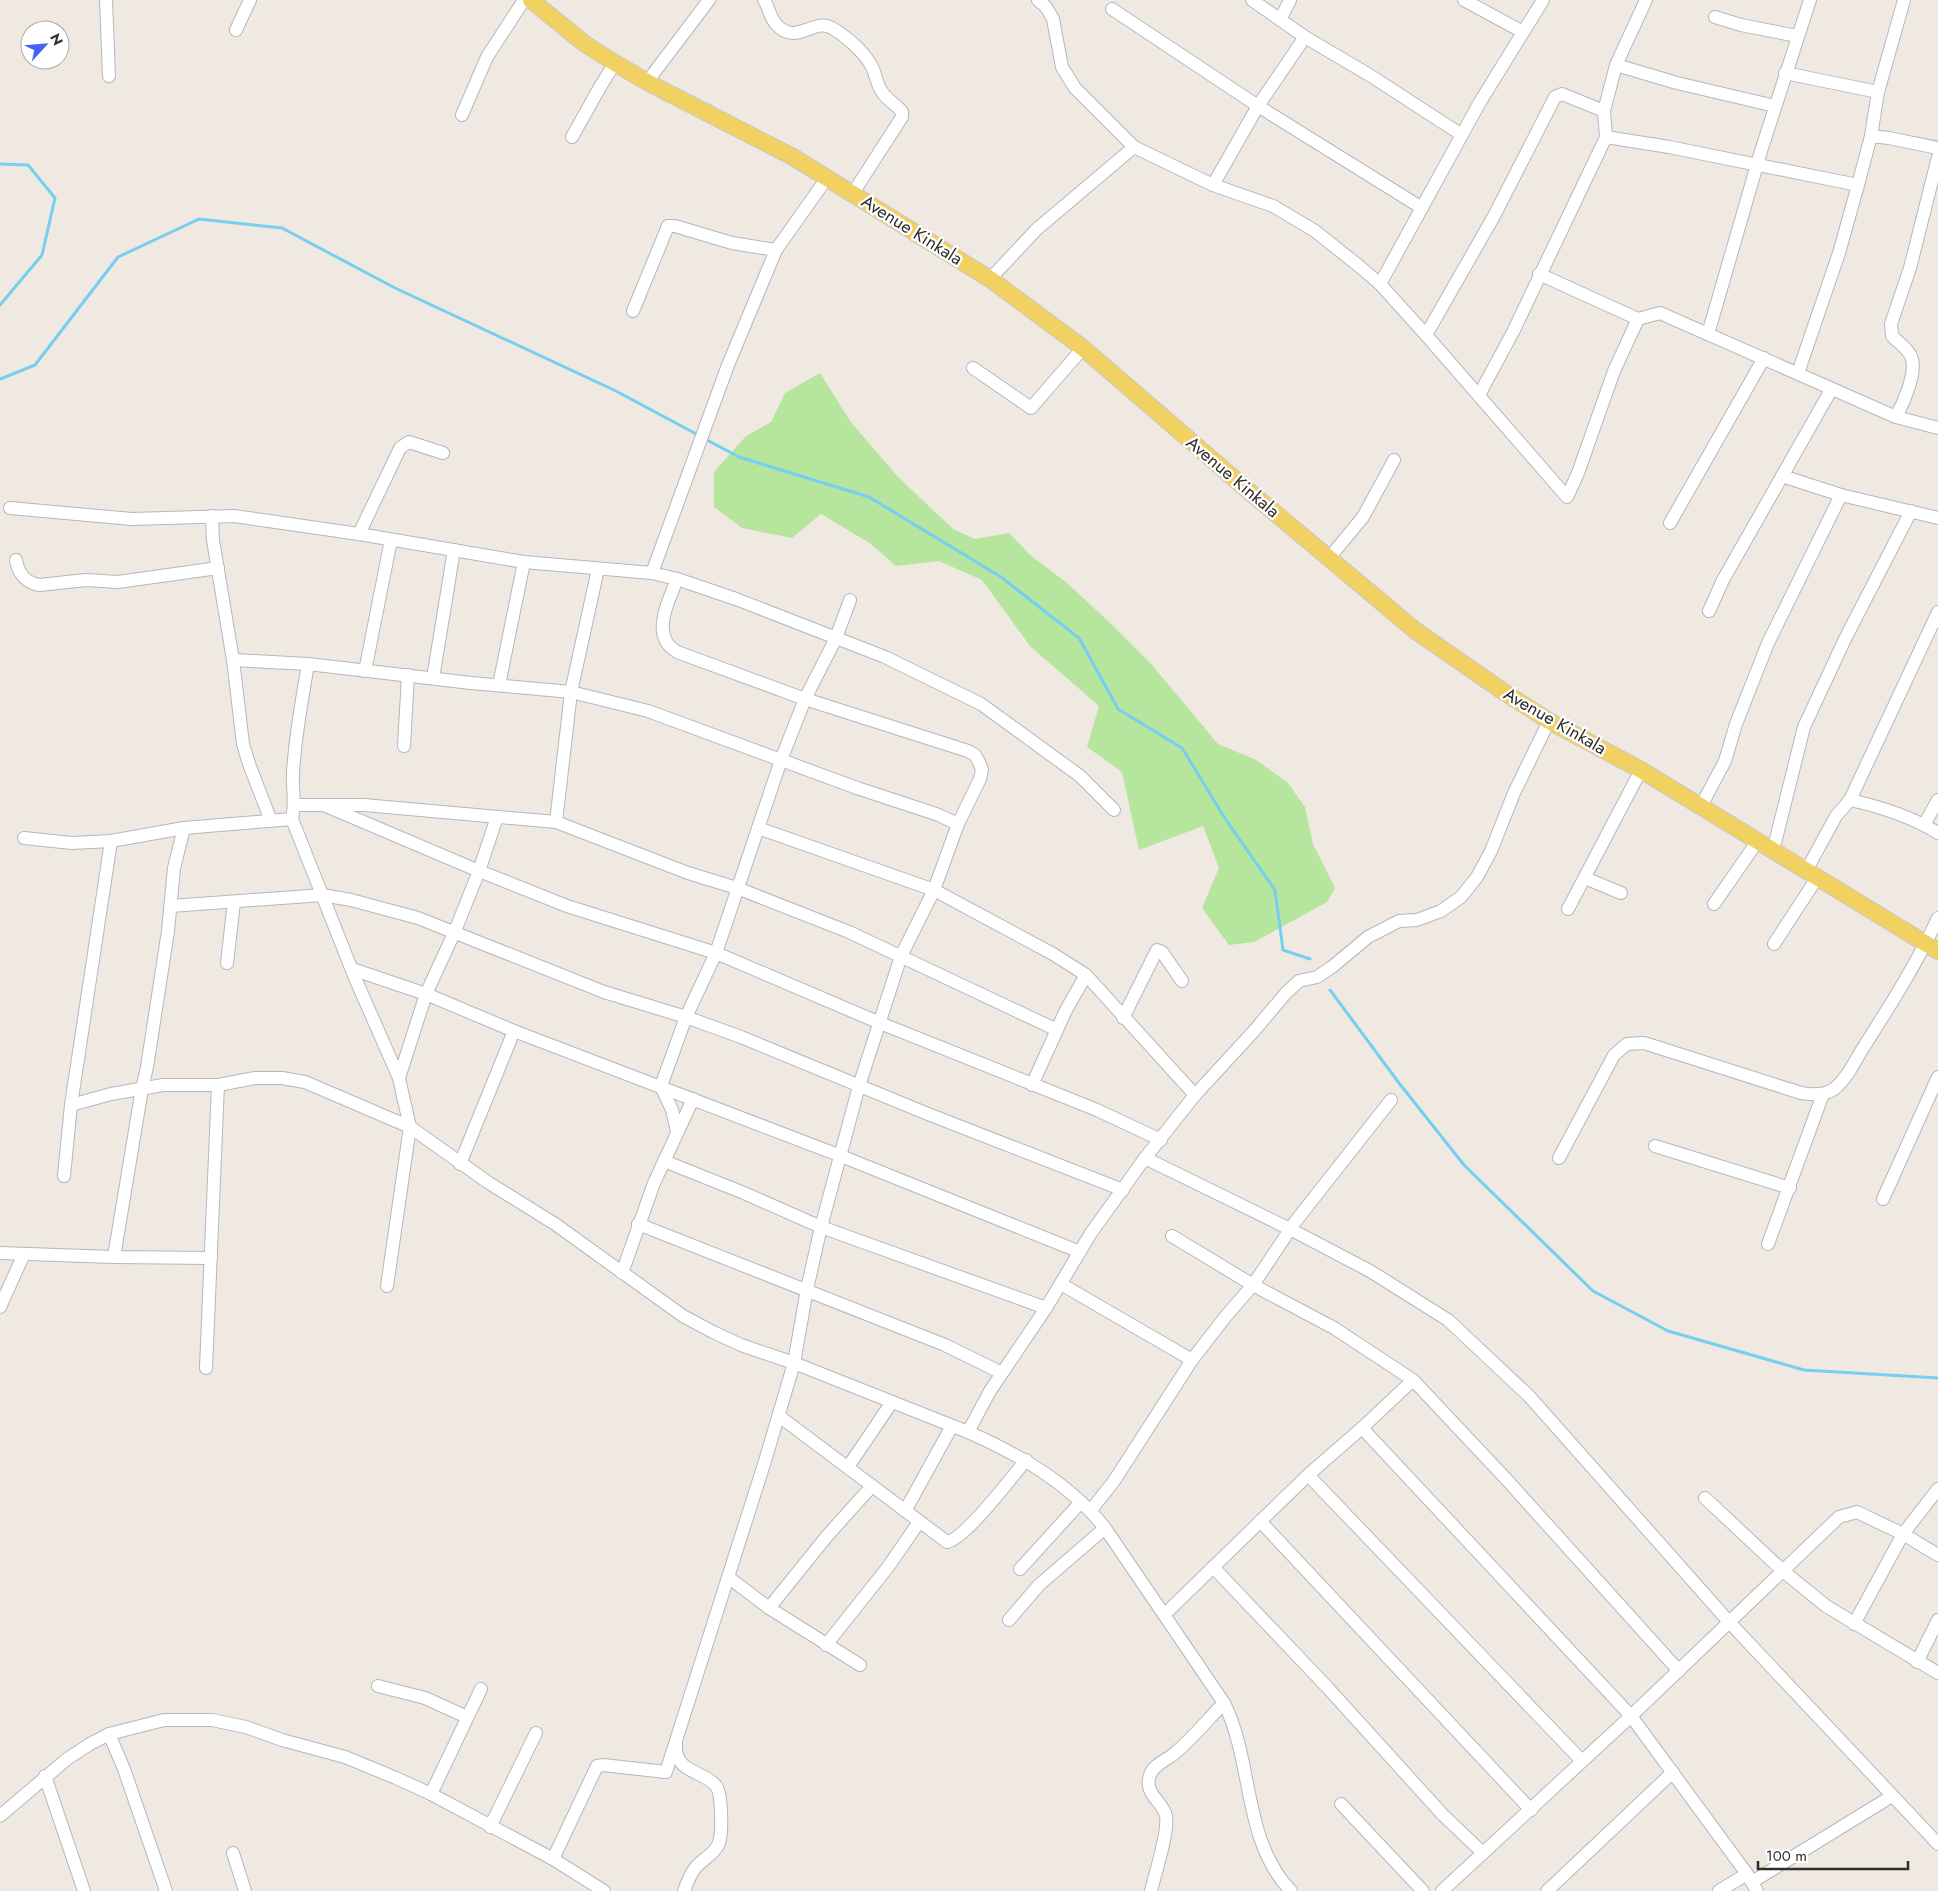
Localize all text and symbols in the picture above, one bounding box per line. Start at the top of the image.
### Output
north arrow [20,20,70,70]
text: N [45,30,68,49]
street label: Avenue Kinkala [856,188,968,272]
street label: Avenue Kinkala [1181,430,1285,524]
street label: Avenue Kinkala [1499,681,1611,761]
scale bar [1758,1838,1908,1870]
text: 100 m [1766,1845,1807,1867]

